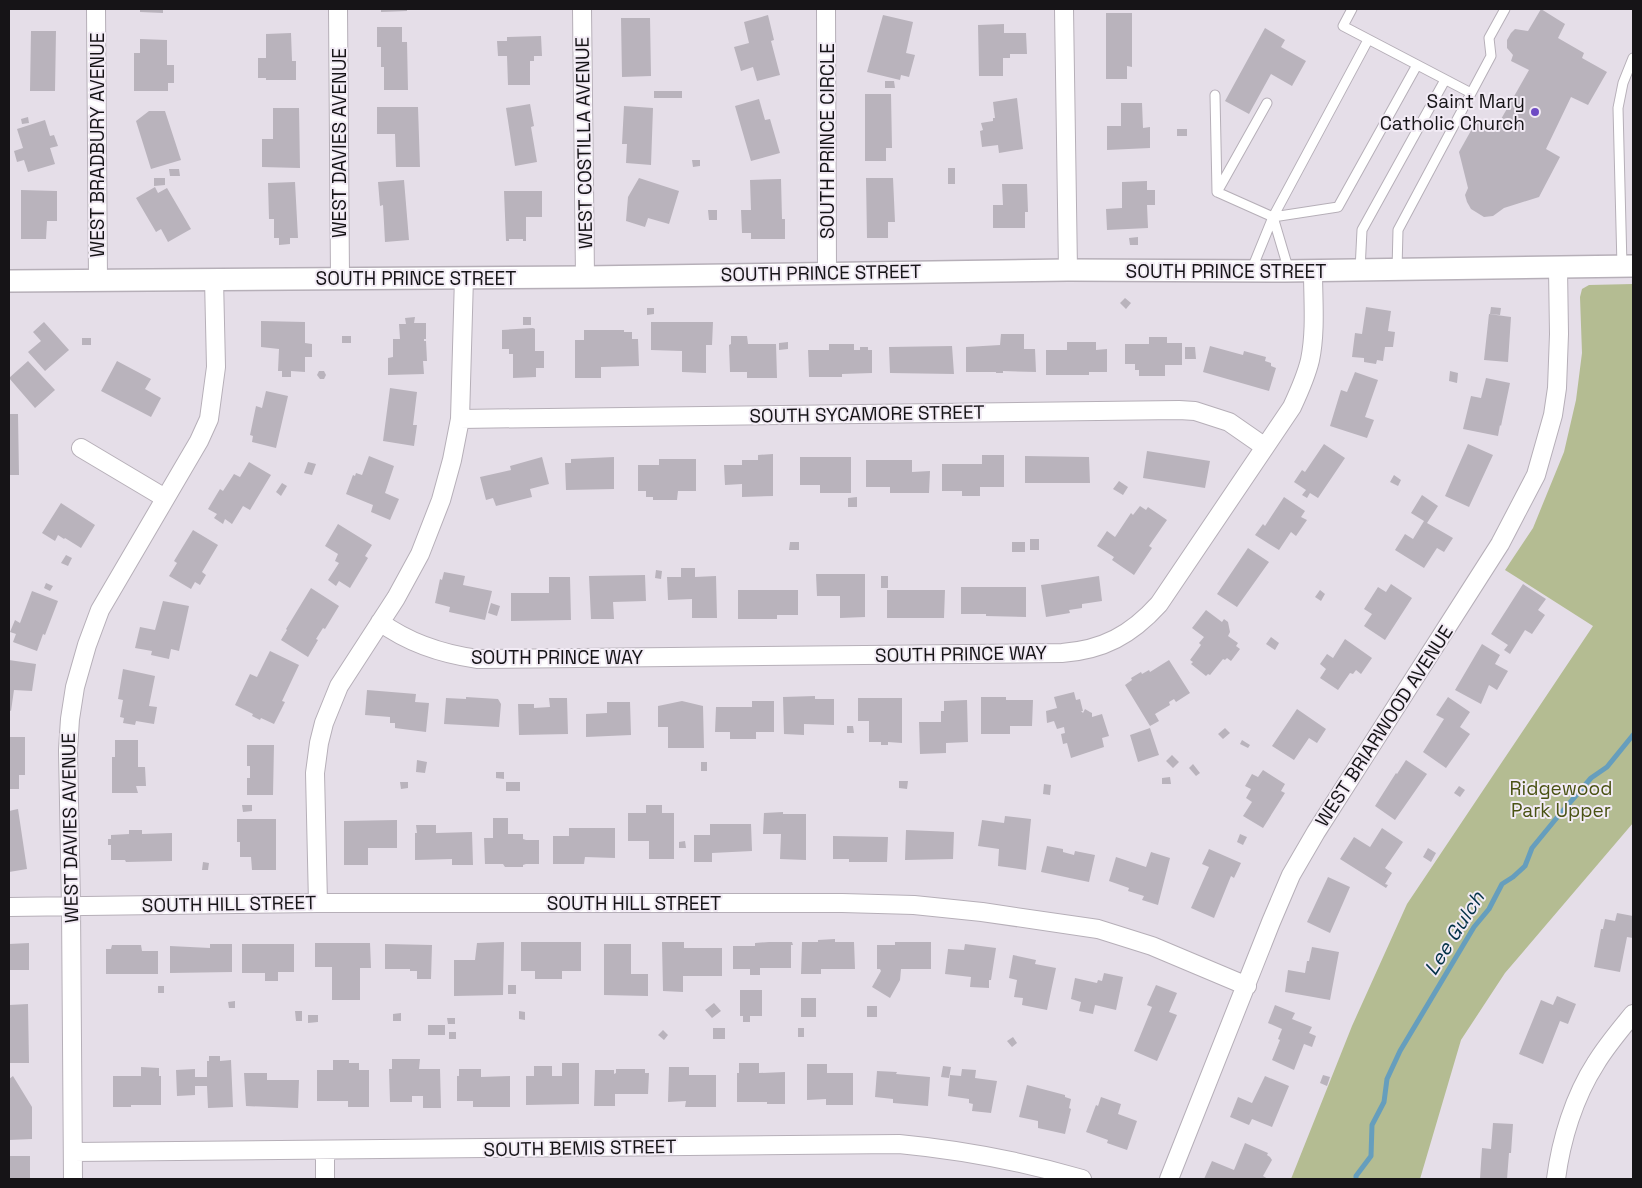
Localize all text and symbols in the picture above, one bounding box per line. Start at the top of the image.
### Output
street label: WEST BRADBURY AVENUE [85,33,110,257]
street label: WEST COSTILLA AVENUE [570,37,598,249]
street label: SOUTH PRINCE CIRCLE [815,43,840,239]
street label: WEST DAVIES AVENUE [327,48,352,238]
place label: Saint Mary Catholic Church [1380,89,1525,136]
marker: Saint Mary Catholic Church [1529,106,1541,118]
street label: SOUTH PRINCE STREET [720,259,922,287]
street label: SOUTH PRINCE STREET [1126,259,1326,284]
street label: SOUTH PRINCE STREET [316,266,516,291]
street label: SOUTH SYCAMORE STREET [749,399,985,429]
street label: WEST BRIARWOOD AVENUE [1309,621,1459,831]
street label: SOUTH PRINCE WAY [875,640,1048,668]
street label: SOUTH PRINCE WAY [471,645,643,670]
street label: WEST DAVIES AVENUE [56,733,84,923]
park label: Ridgewood Park Upper [1510,776,1612,823]
water label: Lee Gulch [1418,886,1490,980]
street label: SOUTH HILL STREET [142,890,316,918]
street label: SOUTH HILL STREET [547,891,721,916]
street label: SOUTH BEMIS STREET [483,1134,677,1162]

